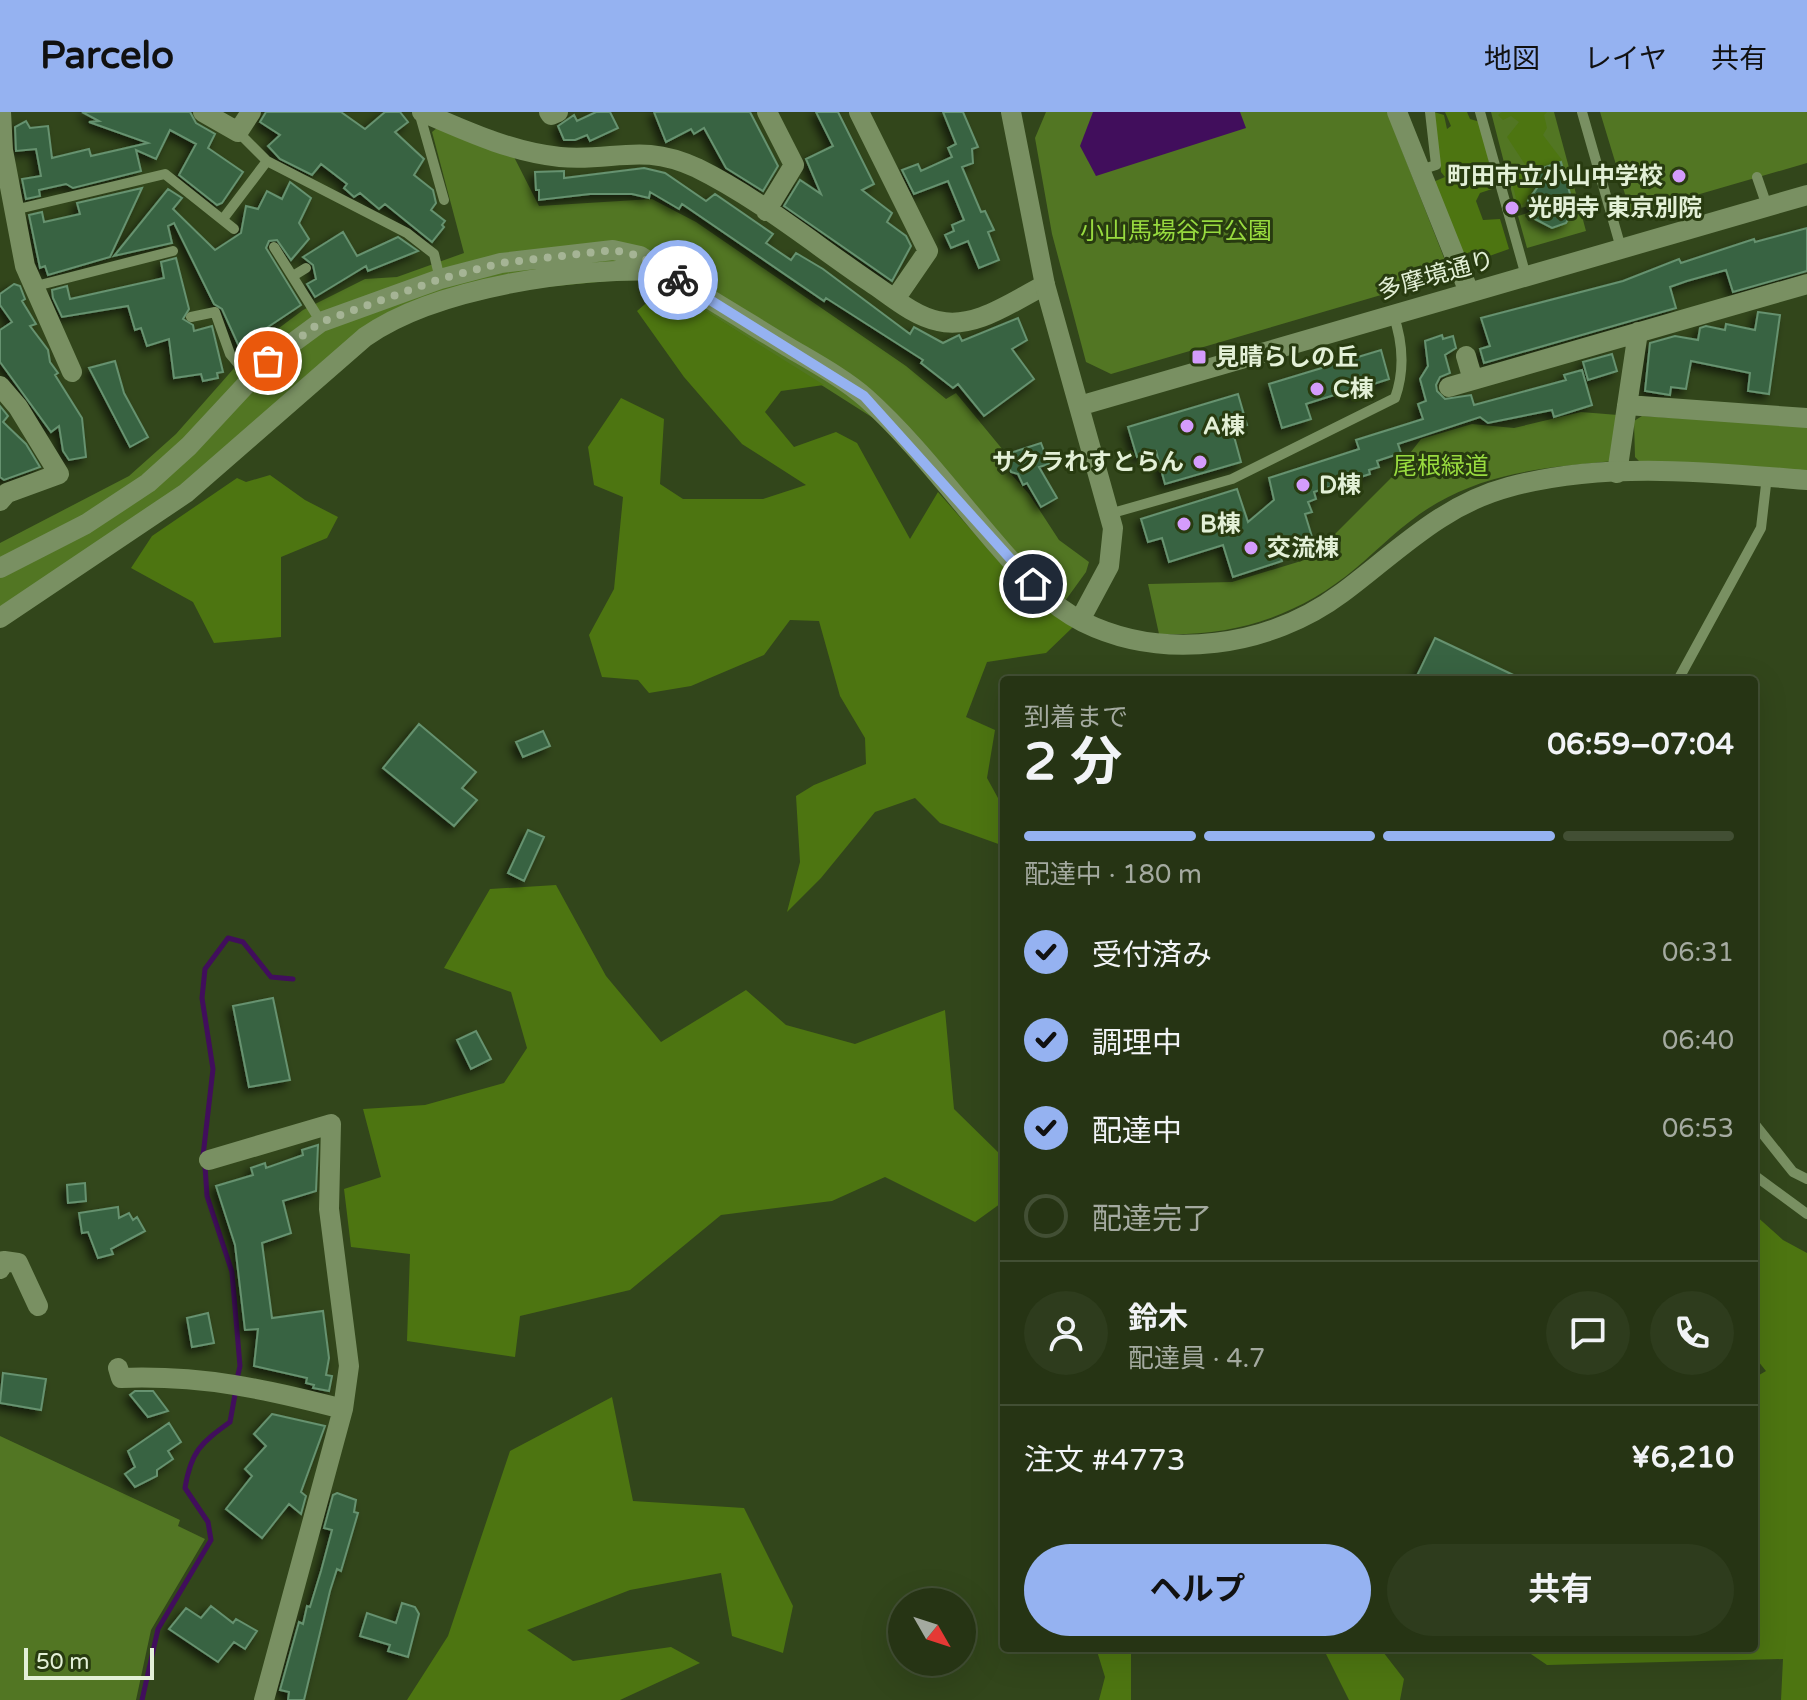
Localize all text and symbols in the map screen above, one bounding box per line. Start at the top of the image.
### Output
text: Parcelo [40,33,174,79]
text: 地図 [1484,42,1540,76]
text: レイヤ [1584,42,1667,76]
text: 共有 [1711,42,1767,76]
place label: 町田市立小山中学校 [1447,162,1663,191]
marker: 町田市立小山中学校 [1670,167,1688,185]
place label: 光明寺 東京別院 [1528,194,1702,223]
marker: 光明寺 東京別院 [1503,199,1521,217]
park label: 小山馬場谷戸公園 [1080,217,1272,246]
courier [638,240,718,320]
street label: 多摩境通り [1374,245,1498,306]
icon: bike [656,258,700,302]
pin [234,327,302,395]
icon: bag [246,339,290,383]
place label: 見晴らしの丘 [1215,343,1359,372]
marker: 見晴らしの丘 [1190,348,1208,366]
place label: C棟 [1333,375,1374,404]
marker: C棟 [1308,380,1326,398]
place label: A棟 [1203,412,1245,441]
marker: A棟 [1178,417,1196,435]
place label: サクラれすとらん [992,448,1184,477]
park label: 尾根緑道 [1393,452,1489,481]
marker: サクラれすとらん [1191,453,1209,471]
place label: D棟 [1319,471,1361,500]
marker: D棟 [1294,476,1312,494]
place label: B棟 [1200,510,1241,539]
marker: B棟 [1175,515,1193,533]
place label: 交流棟 [1267,534,1339,563]
marker: 交流棟 [1242,539,1260,557]
pin [999,550,1067,618]
icon: home [1011,562,1055,606]
text: 到着まで [1024,702,1128,733]
text: 06:59–07:04 [1547,726,1734,763]
text: 2 分 [1024,731,1122,794]
text: 配達中 · 180 m [1024,859,1202,890]
icon: check [1024,930,1068,974]
text: 受付済み [1092,937,1212,974]
text: 06:31 [1662,937,1734,968]
icon: check [1024,1018,1068,1062]
text: 調理中 [1092,1025,1182,1062]
text: 06:40 [1662,1025,1734,1056]
icon: check [1024,1106,1068,1150]
text: 配達中 [1092,1113,1182,1150]
text: 06:53 [1662,1113,1734,1144]
text: 配達完了 [1092,1201,1212,1238]
button: person [1024,1291,1108,1375]
button: chat [1546,1291,1630,1375]
button: phone [1650,1291,1734,1375]
text: 鈴木 [1128,1300,1188,1337]
text: 配達員 · 4.7 [1128,1343,1265,1374]
text: ¥6,210 [1631,1439,1734,1476]
text: 注文 #4773 [1024,1442,1186,1479]
button: ヘルプ [1024,1544,1371,1636]
button: 共有 [1387,1544,1734,1636]
north arrow [888,1588,976,1676]
map controls [888,1588,976,1676]
scale bar [24,1644,154,1680]
text: 50 m [36,1649,90,1675]

